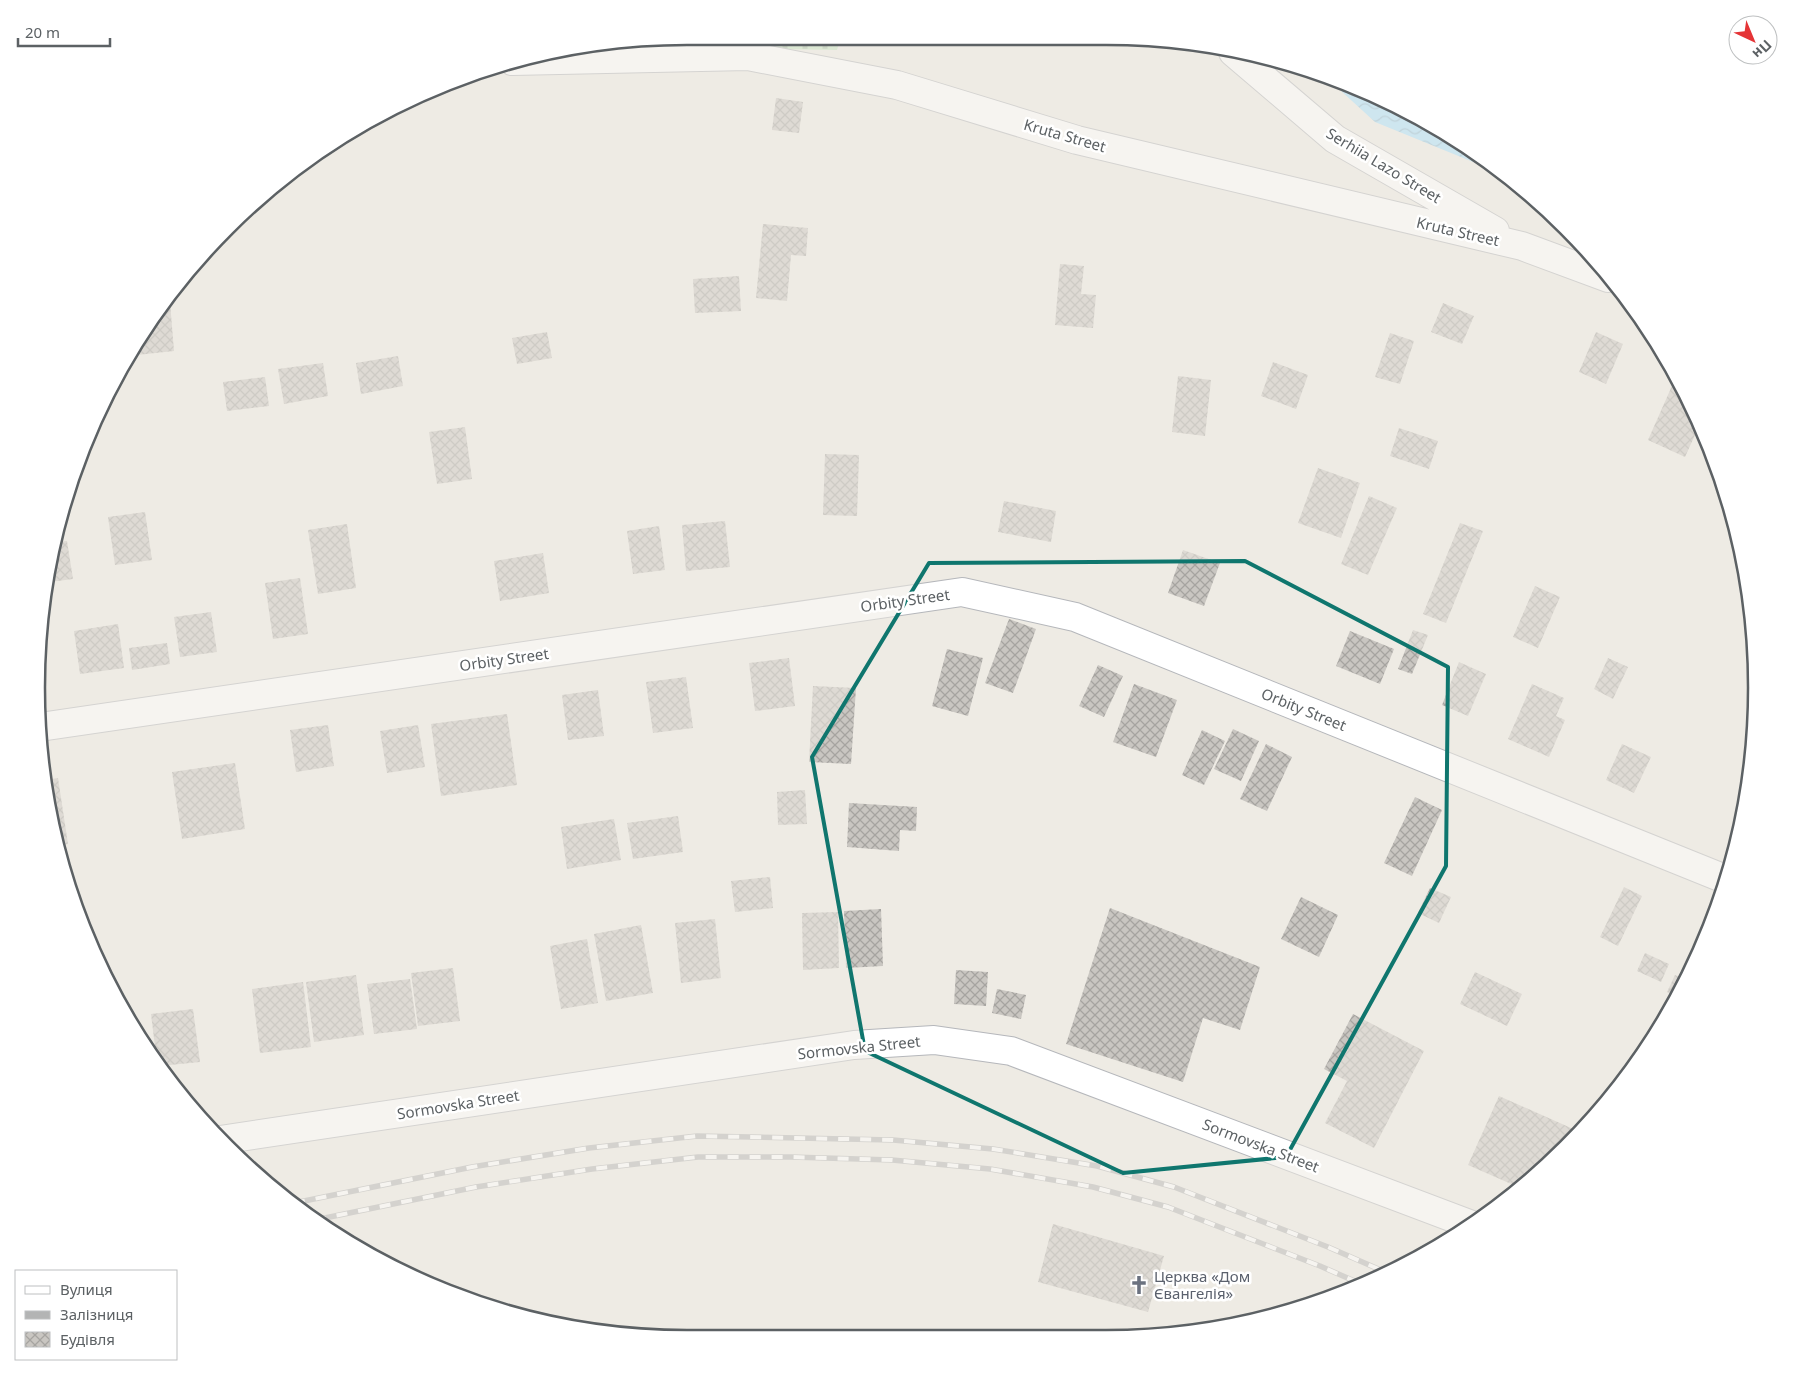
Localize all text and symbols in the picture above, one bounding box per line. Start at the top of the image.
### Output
scale bar [18,15,110,47]
north arrow [1728,15,1778,65]
text: 20 m [25,22,60,42]
text: Пн [1749,36,1776,63]
street label: Kruta Street [1022,114,1109,156]
street label: Serhiia Lazo Street [1323,123,1446,207]
street label: Kruta Street [1415,212,1502,250]
street label: Orbity Street [859,584,951,616]
street label: Orbity Street [458,643,550,675]
street label: Orbity Street [1259,683,1350,735]
street label: Sormovska Street [797,1031,922,1063]
street label: Sormovska Street [396,1084,521,1124]
street label: Sormovska Street [1200,1114,1323,1177]
place label: Церква «Дом Євангелія» [1154,1266,1250,1303]
legend [15,1270,178,1360]
church icon: Церква «Дом Євангелія» [1128,1274,1150,1296]
text: Вулиця [60,1279,113,1299]
text: Залізниця [60,1304,133,1324]
text: Будівля [60,1329,115,1349]

